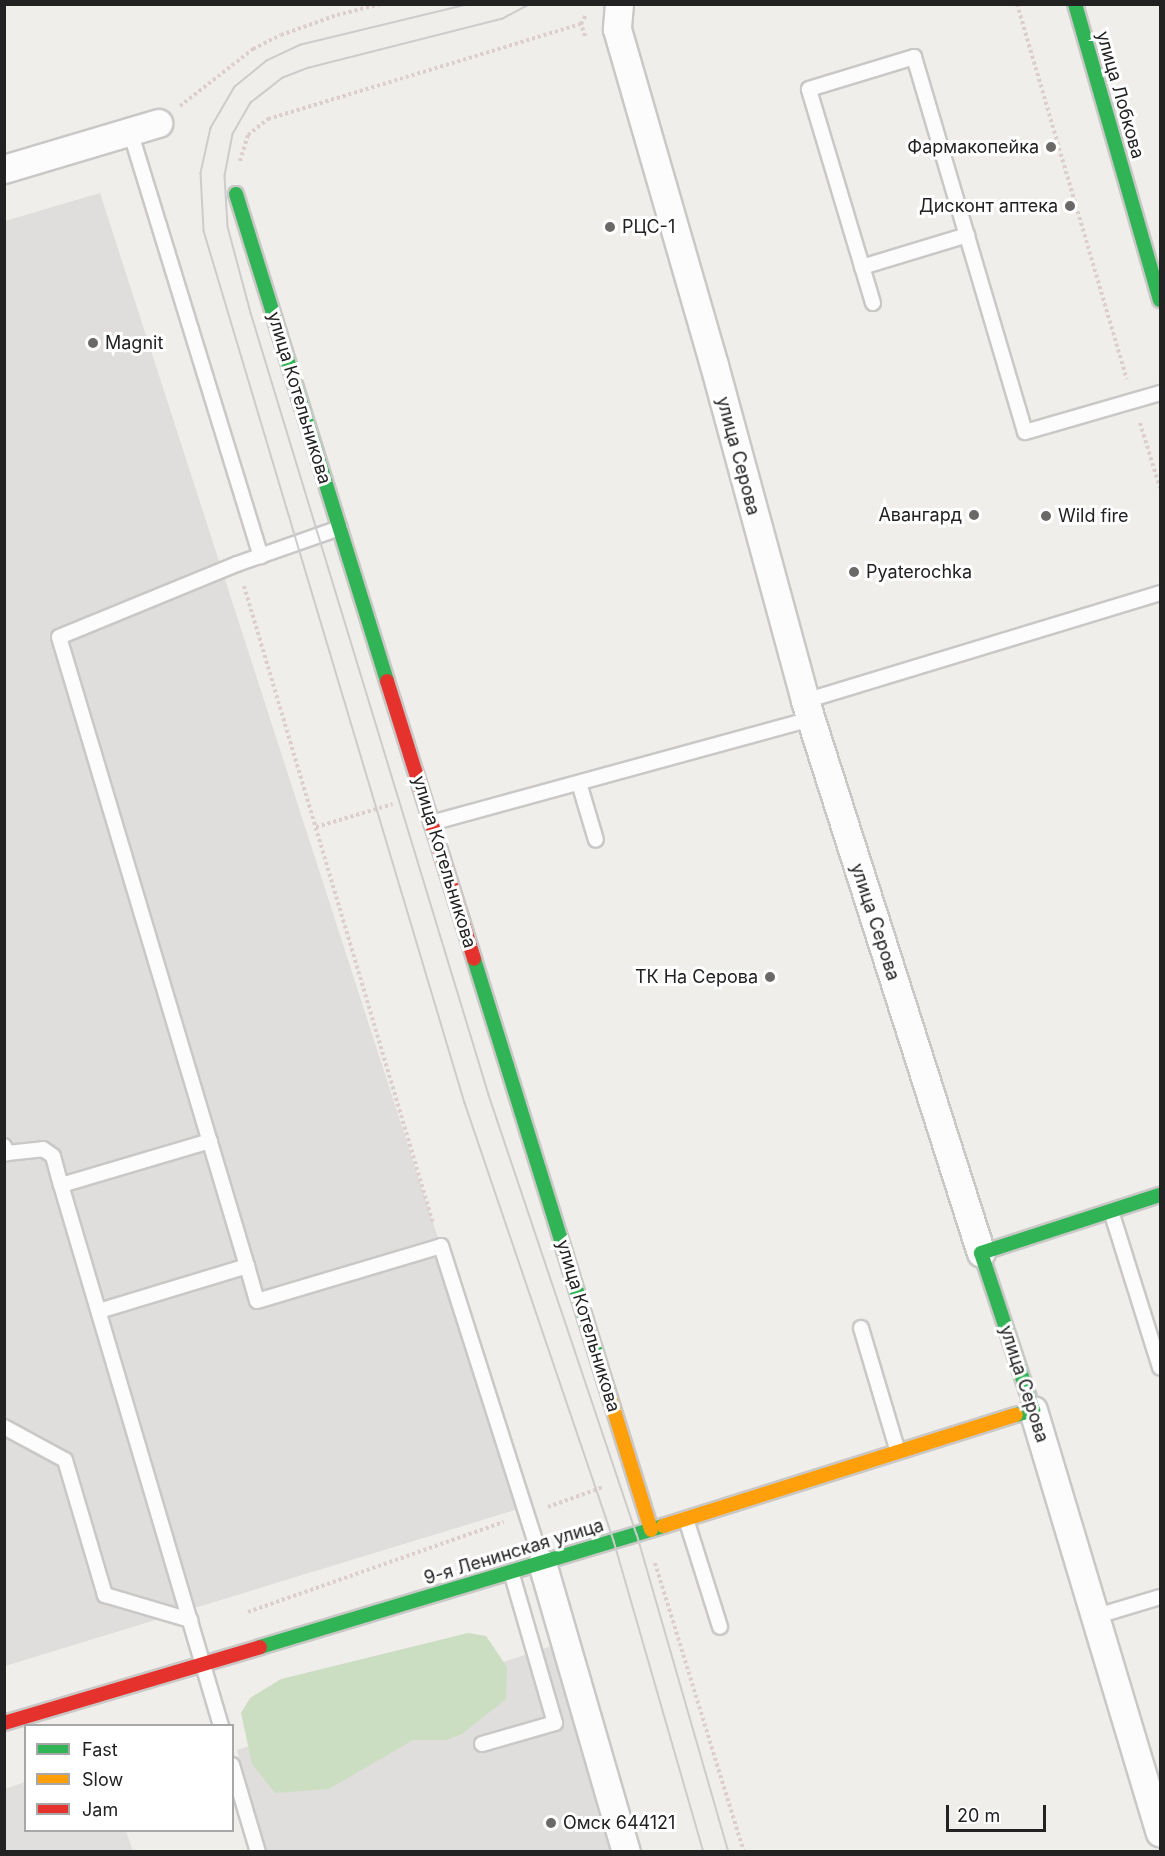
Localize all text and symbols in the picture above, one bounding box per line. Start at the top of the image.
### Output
street label: улица Лобкова [1091,29,1149,161]
place label: Фармакопейка [907,136,1039,158]
marker: Фармакопейка [1044,140,1058,154]
place label: Дисконт аптека [919,195,1058,217]
marker: Дисконт аптека [1063,199,1077,213]
place label: РЦС-1 [622,216,675,238]
marker: РЦС-1 [603,220,617,234]
street label: улица Котельникова [262,309,336,487]
place label: Magnit [105,332,163,354]
marker: Magnit [86,336,100,350]
street label: улица Серова [712,394,764,518]
place label: Авангард [878,504,962,526]
place label: Wild fire [1058,505,1129,527]
marker: Авангард [967,508,981,522]
marker: Wild fire [1039,509,1053,523]
place label: Pyaterochka [866,561,972,583]
marker: Pyaterochka [847,565,861,579]
street label: улица Котельникова [407,773,481,951]
street label: улица Серова [846,861,904,983]
place label: ТК На Серова [635,966,758,988]
marker: ТК На Серова [763,970,777,984]
street label: улица Котельникова [551,1237,625,1415]
street label: улица Серова [995,1323,1053,1445]
street label: 9-я Ленинская улица [422,1514,606,1590]
legend [24,1724,234,1832]
text: Fast [82,1739,118,1760]
text: Slow [82,1769,123,1790]
scale bar [949,1793,1050,1831]
text: Jam [82,1799,118,1820]
text: 20 m [957,1805,1000,1826]
place label: Омск 644121 [563,1812,675,1834]
marker: Омск 644121 [544,1816,558,1830]

